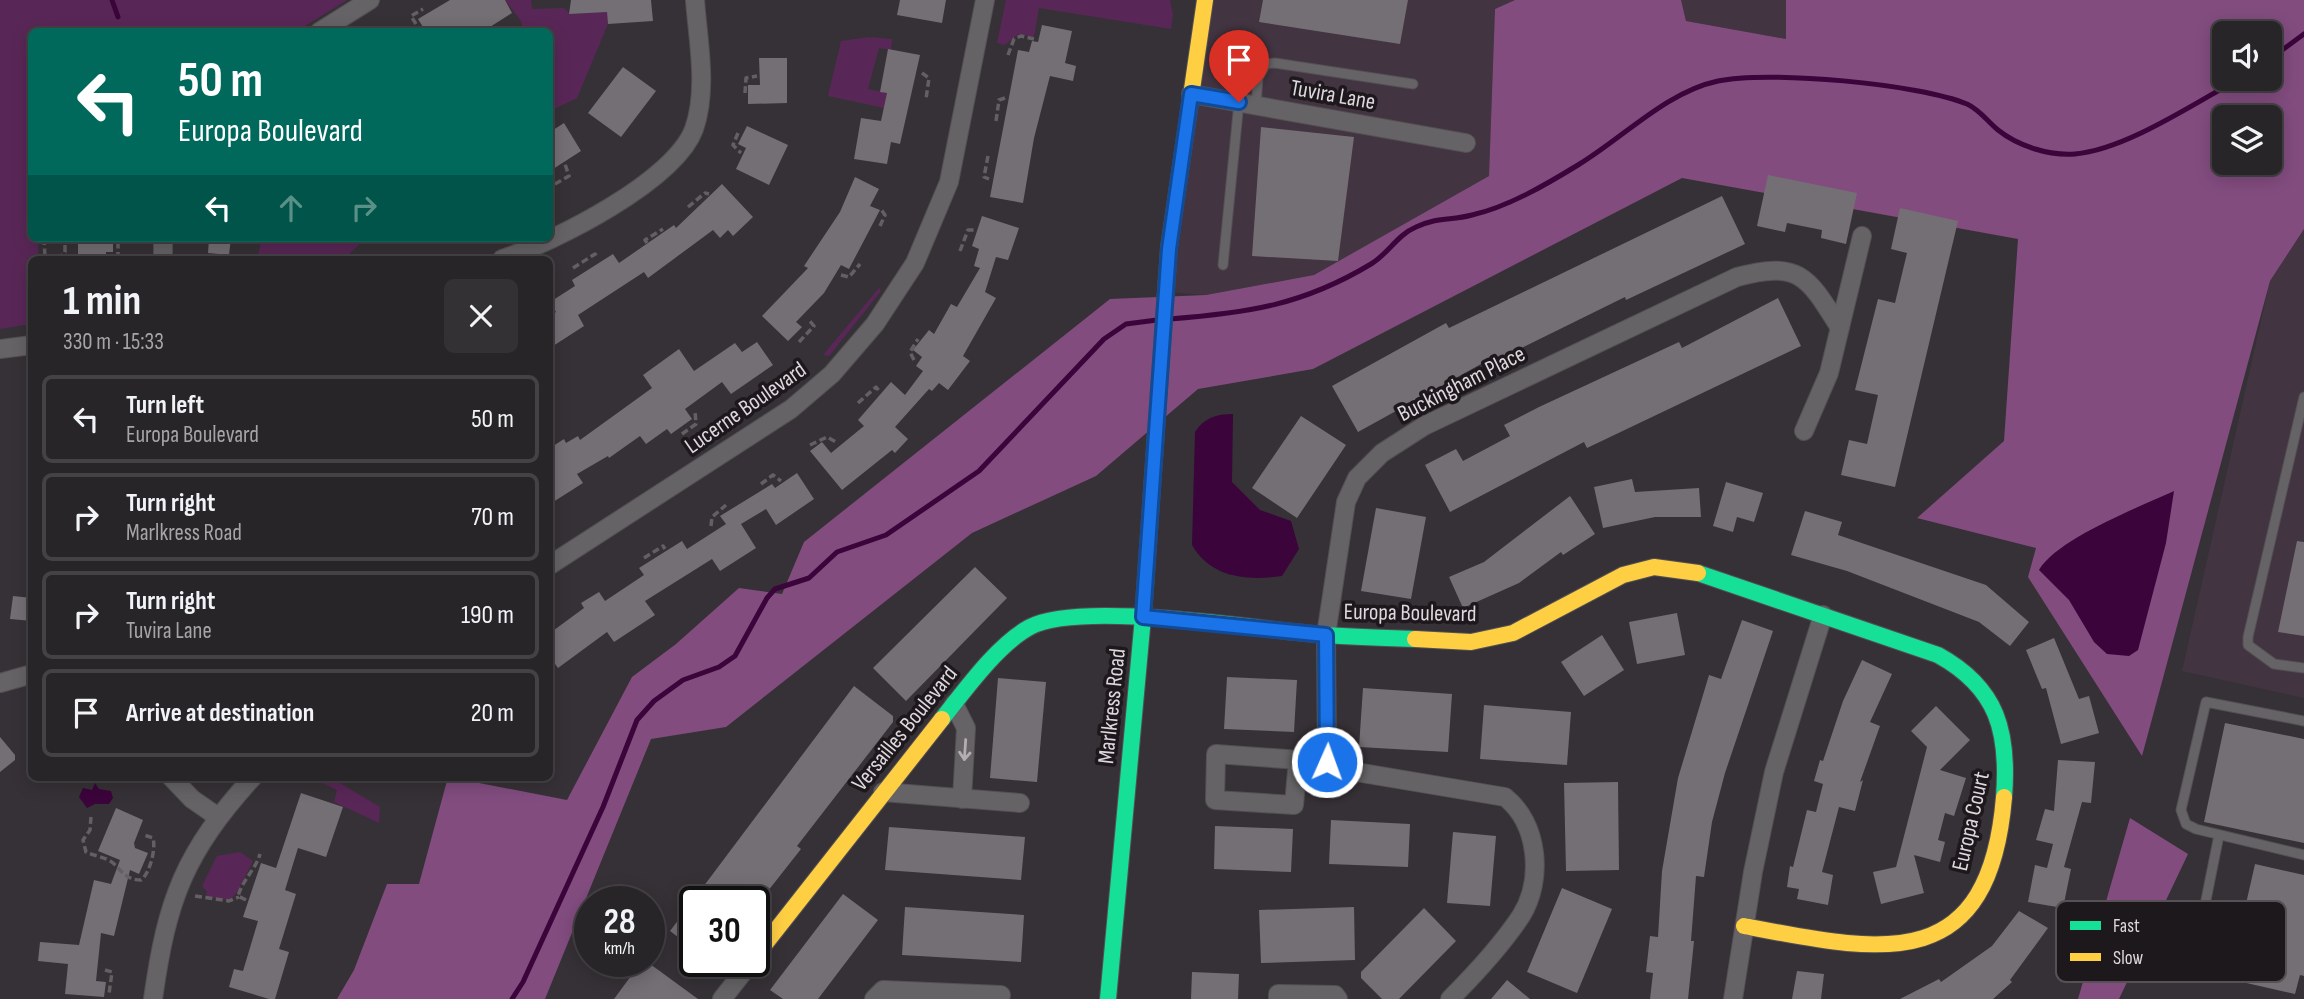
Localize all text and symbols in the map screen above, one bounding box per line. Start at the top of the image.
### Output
map controls [2212,21,2282,175]
button: sound [2212,21,2282,91]
pin [1209,30,1269,102]
icon: arrive [1220,41,1258,79]
text: 50 m [178,52,263,111]
icon: left [63,56,154,147]
street label: Tuvira Lane [1288,74,1377,116]
button: layers [2212,105,2282,175]
text: Europa Boulevard [178,112,363,151]
icon: left [199,189,237,227]
icon: ahead [272,189,310,227]
icon: right [345,189,383,227]
text: 1 min [63,276,141,327]
button: close [444,279,518,353]
text: 330 m · 15:33 [63,328,164,356]
street label: Buckingham Place [1393,340,1530,428]
street label: Lucerne Boulevard [679,356,812,460]
text: Turn left [126,390,204,421]
icon: left [67,400,105,438]
text: 50 m [471,404,514,435]
text: Europa Boulevard [126,421,259,449]
text: Turn right [126,488,215,519]
icon: right [67,498,105,536]
text: 70 m [471,502,514,533]
text: Marlkress Road [126,519,242,547]
text: Turn right [126,586,215,617]
icon: right [67,596,105,634]
street label: Europa Boulevard [1343,598,1477,628]
text: 190 m [461,600,514,631]
text: Tuvira Lane [126,617,212,645]
street label: Marlkress Road [1092,647,1132,765]
street label: Versailles Boulevard [846,661,964,797]
icon: arrive [67,694,105,732]
text: Arrive at destination [126,698,314,729]
text: 20 m [471,698,514,729]
position arrow [1290,725,1364,799]
one-way arrow [958,738,971,761]
street label: Europa Court [1946,769,1996,874]
speed limit sign: 30 [679,886,770,977]
text: 28 [604,901,635,944]
legend [2056,901,2286,982]
text: Fast [2113,915,2140,938]
text: km/h [604,938,635,959]
text: Slow [2113,947,2143,970]

